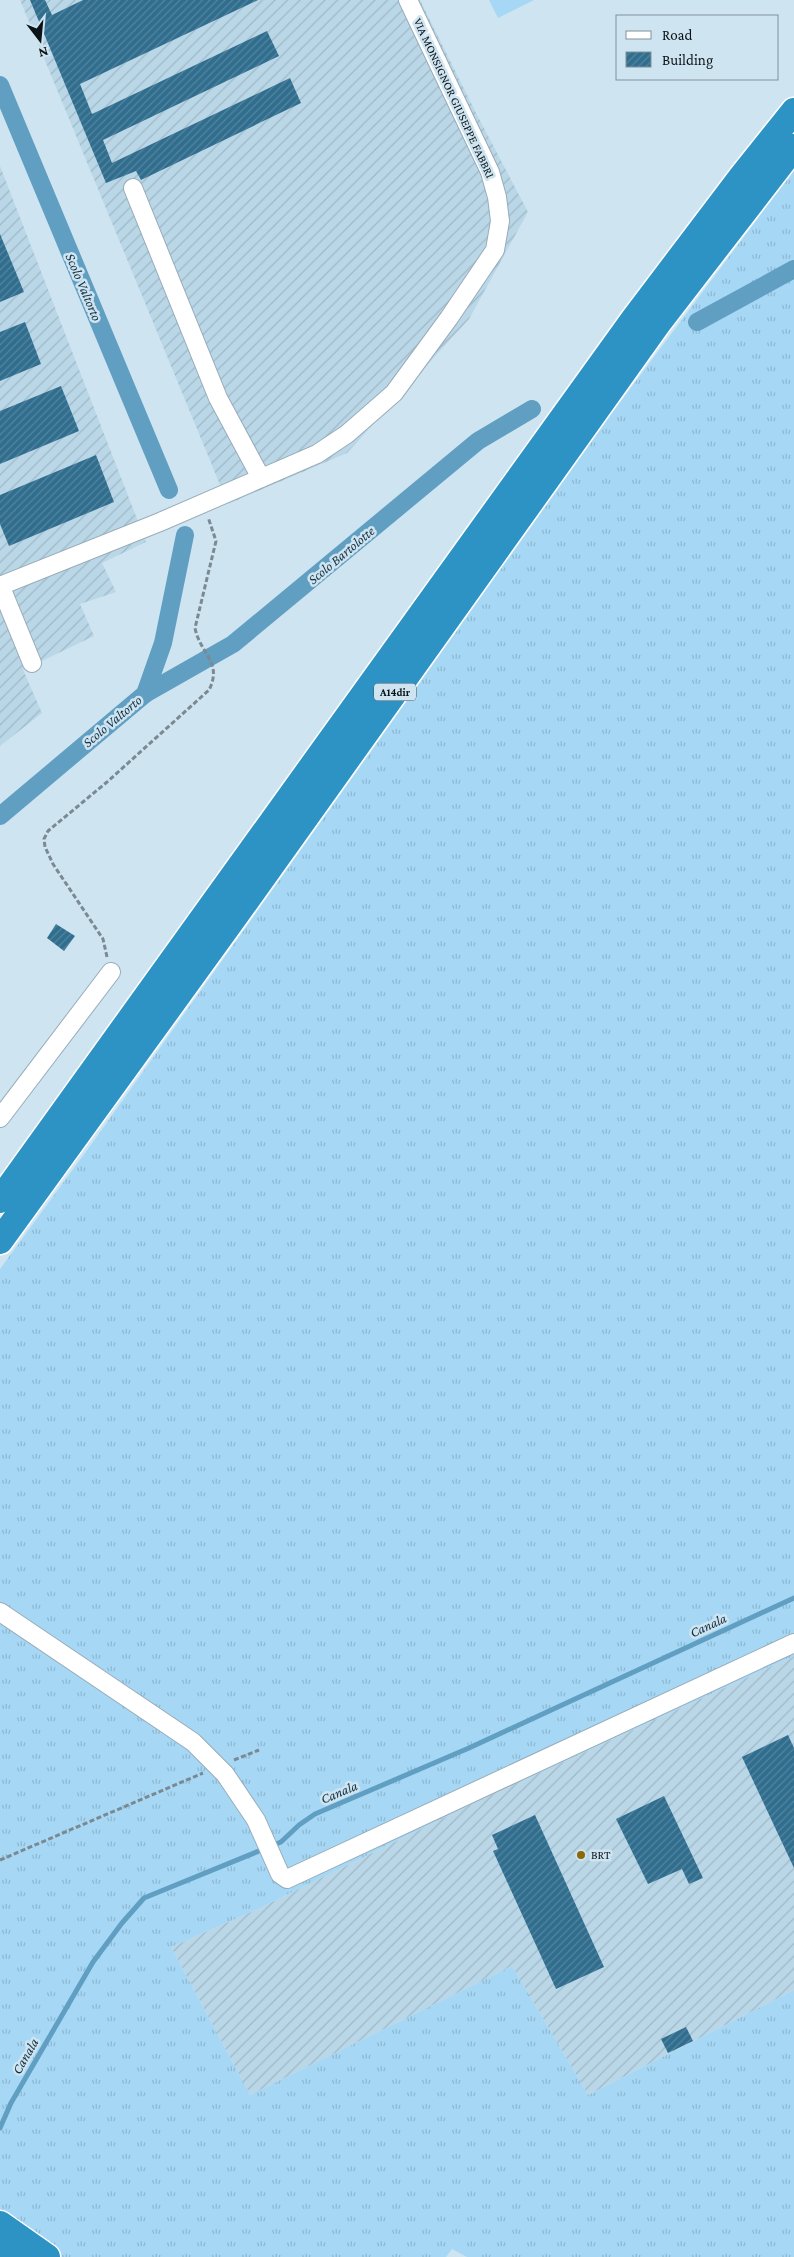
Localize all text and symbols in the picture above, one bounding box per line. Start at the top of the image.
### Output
north arrow [15,15,65,65]
legend [616,15,779,80]
street label: VIA MONSIGNOR GIUSEPPE FABBRI [411,16,497,181]
text: Road [662,27,693,43]
text: N [36,43,50,62]
text: Building [662,52,713,69]
water label: Scolo Valtorto [63,251,105,323]
water label: Scolo Bartolotte [305,522,378,587]
road number: A14dir [374,684,416,700]
water label: Scolo Valtorto [79,692,145,750]
water label: Canala [687,1609,729,1640]
water label: Canala [318,1777,360,1807]
place label: BRT [591,1848,611,1862]
marker: BRT [575,1849,587,1861]
water label: Canala [8,2035,42,2077]

